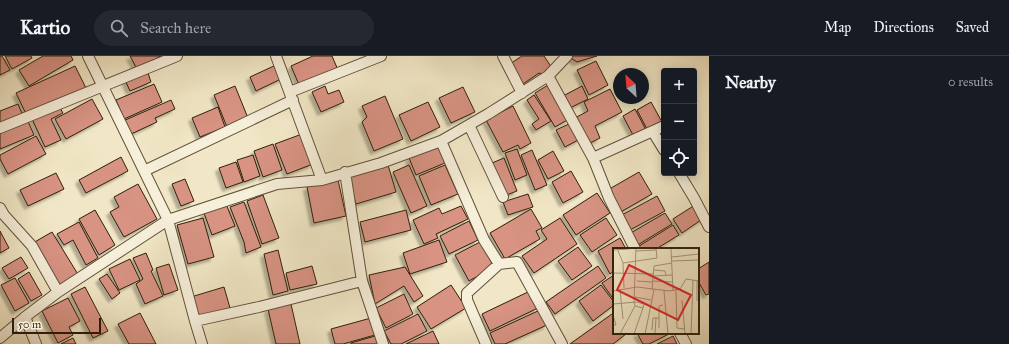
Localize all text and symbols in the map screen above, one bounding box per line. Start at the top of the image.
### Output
search box [94,10,374,46]
text: Kartio [20,16,70,39]
icon: search [108,17,130,39]
text: Search here [140,19,211,37]
text: Map [824,19,851,36]
text: Directions [873,19,934,36]
text: Saved [956,19,989,36]
north arrow [613,68,649,104]
map controls [661,68,697,176]
button: + [661,68,697,104]
text: Nearby [725,72,776,93]
text: 0 results [948,74,993,90]
button: − [661,104,697,140]
button: locate [661,140,697,176]
inset map [613,248,699,334]
scale bar [12,316,101,335]
text: 50 m [18,318,41,331]

